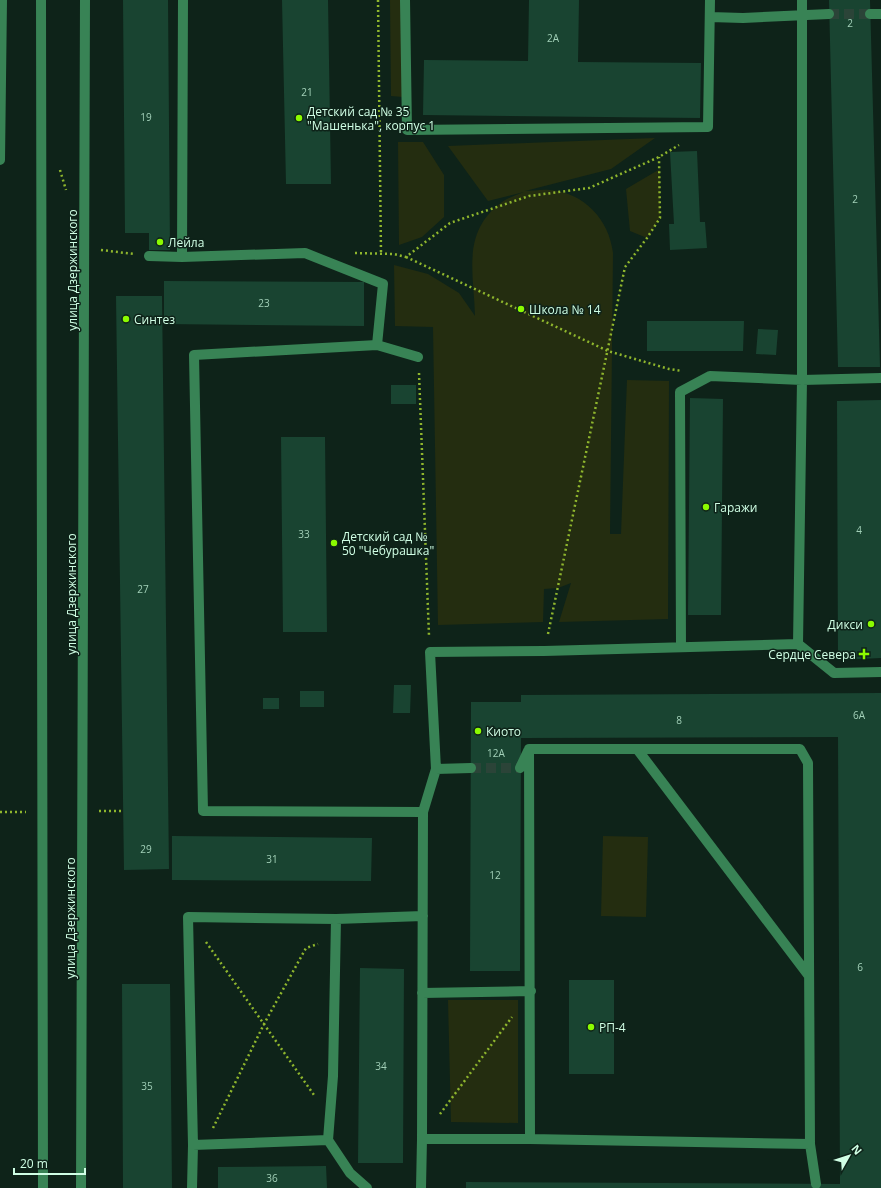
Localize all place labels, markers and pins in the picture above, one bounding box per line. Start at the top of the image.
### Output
place label: Детский сад № 35 "Машенька", корпус 1 [307,103,435,134]
marker: Детский сад № 35 "Машенька", корпус 1 [294,113,304,123]
place label: Лейла [168,234,204,251]
marker: Лейла [155,237,165,247]
place label: Школа № 14 [529,301,601,318]
marker: Школа № 14 [516,304,526,314]
place label: Синтез [134,311,175,328]
marker: Синтез [121,314,131,324]
place label: Гаражи [714,499,757,516]
marker: Гаражи [701,502,711,512]
place label: Детский сад № 50 "Чебурашка" [342,528,434,559]
marker: Детский сад № 50 "Чебурашка" [329,538,339,548]
place label: Дикси [828,616,863,633]
marker: Дикси [866,619,876,629]
place label: Сердце Севера [768,646,856,663]
marker: Сердце Севера [859,649,869,659]
place label: Киото [486,723,521,740]
marker: Киото [473,726,483,736]
place label: РП-4 [599,1019,626,1036]
marker: РП-4 [586,1022,596,1032]

